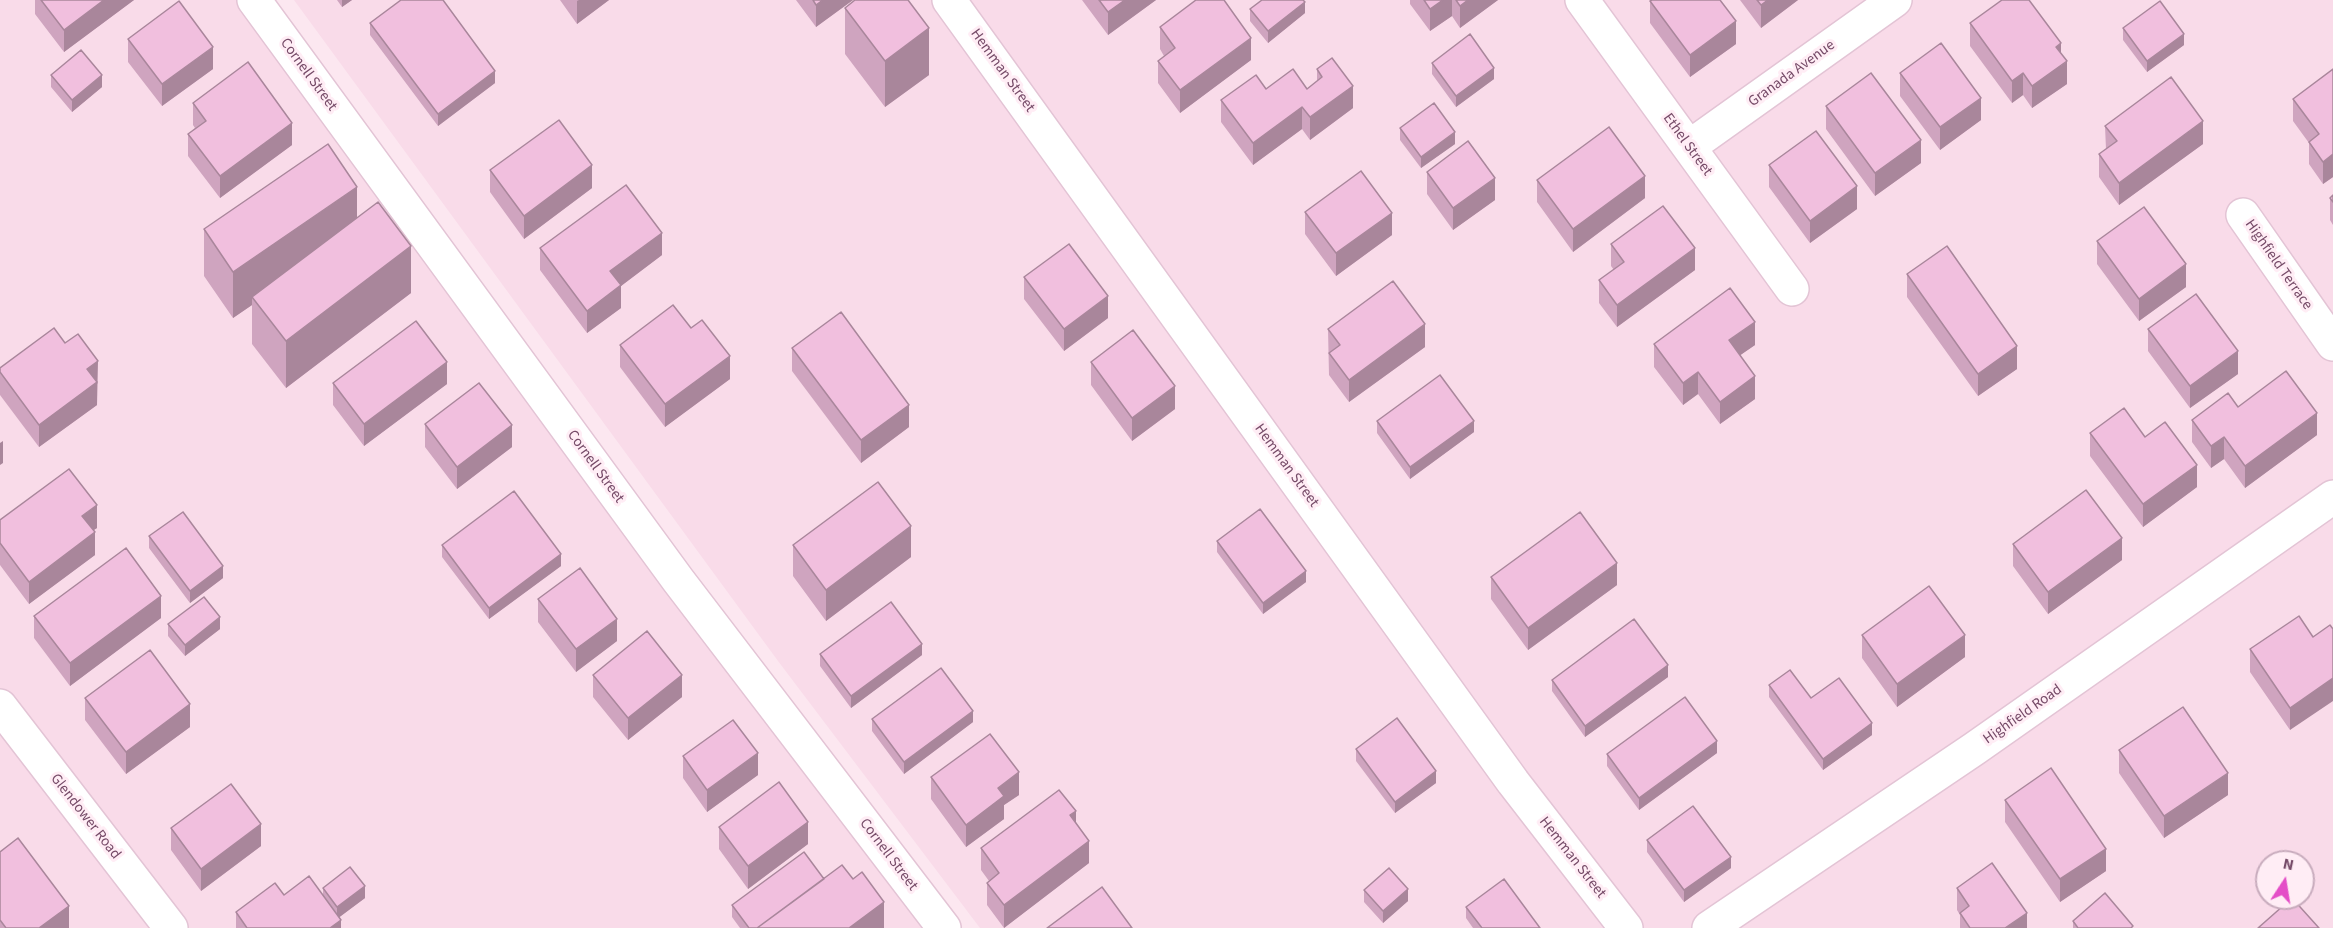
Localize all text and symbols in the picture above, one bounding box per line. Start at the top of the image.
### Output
street label: Hemman Street [966,26,1038,116]
street label: Cornell Street [276,35,340,115]
street label: Granada Avenue [1745,37,1839,111]
street label: Ethel Street [1658,110,1716,180]
street label: Highfield Terrace [2240,216,2316,314]
street label: Hemman Street [1250,421,1322,511]
street label: Cornell Street [563,427,627,507]
street label: Highfield Road [1980,681,2066,749]
street label: Glendower Road [46,771,124,863]
street label: Hemman Street [1535,814,1609,902]
street label: Cornell Street [855,815,921,895]
north arrow [2255,850,2315,910]
text: N [2281,852,2296,876]

